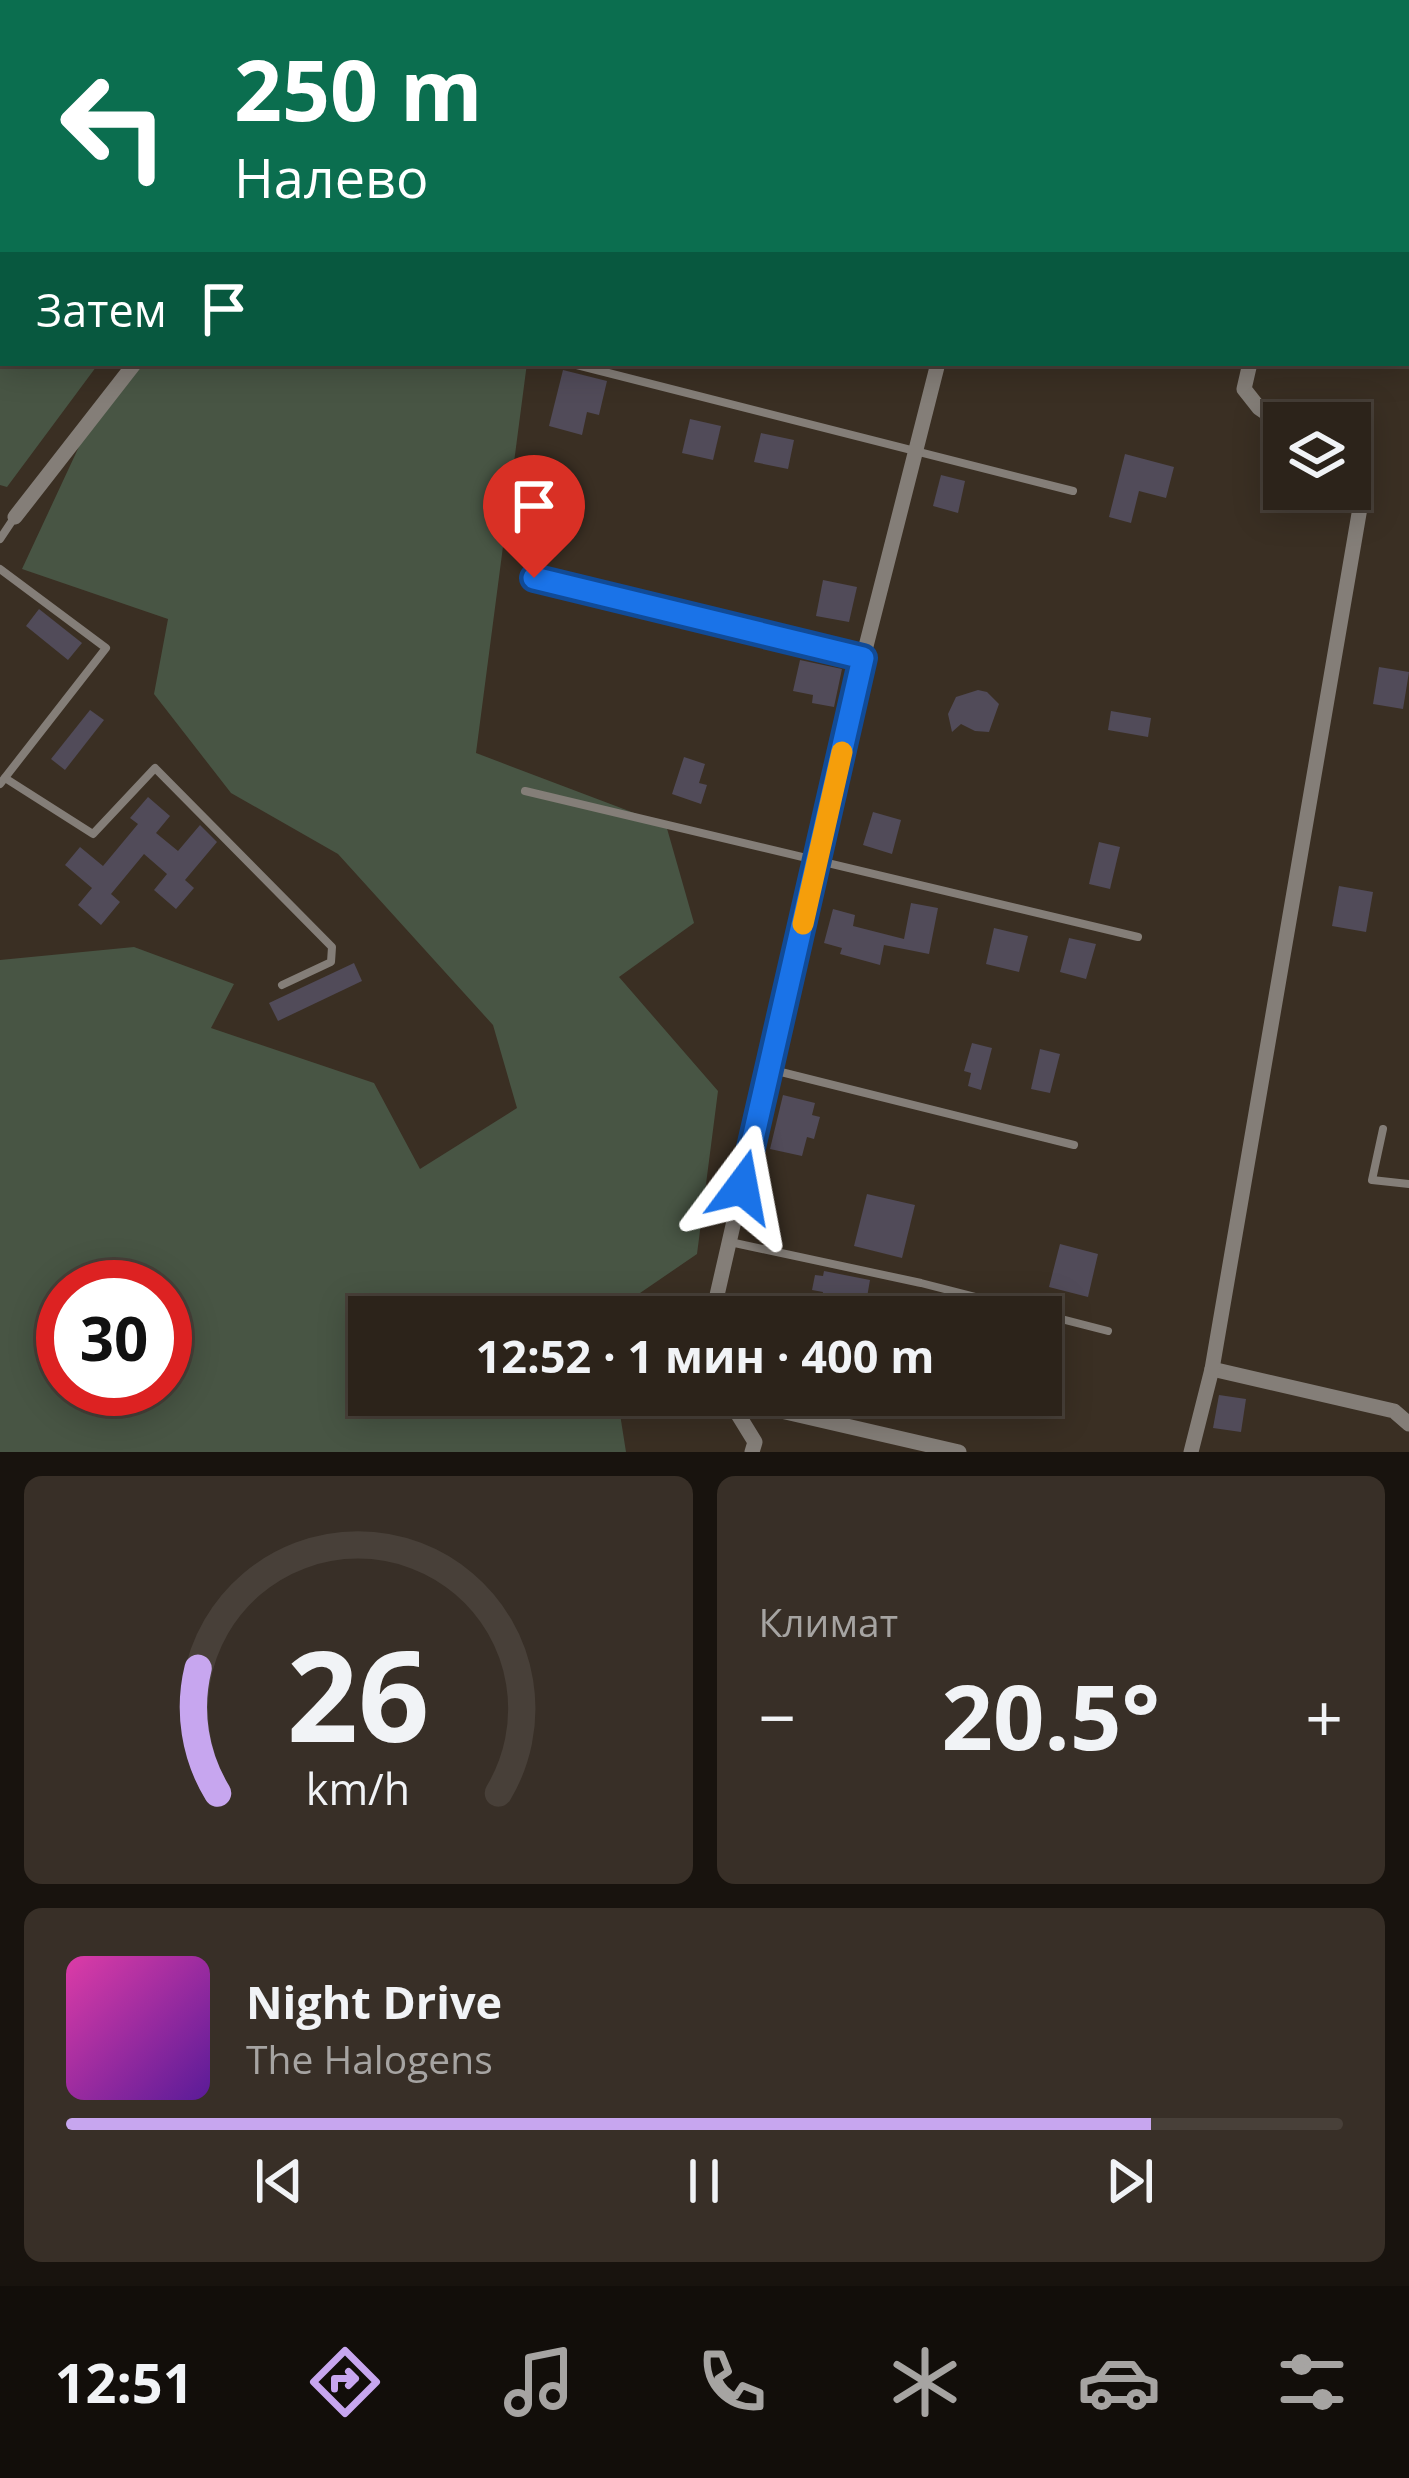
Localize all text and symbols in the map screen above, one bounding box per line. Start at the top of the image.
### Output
text: 250 m [234,31,482,146]
icon: left [36,48,192,204]
text: Налево [234,140,429,214]
icon: arrive [191,276,257,342]
text: Затем [36,279,167,340]
map controls [1263,402,1371,510]
button: layers [1263,402,1371,510]
pin [483,455,585,578]
icon: arrive [501,473,567,539]
position arrow [679,1124,805,1250]
speed limit sign: 30 [36,1260,192,1416]
text: 12:52 · 1 мин · 400 m [476,1325,934,1386]
text: Климат [759,1595,898,1648]
text: 26 [287,1609,430,1779]
text: 20.5° [941,1654,1160,1776]
text: − [759,1671,796,1761]
text: + [1305,1671,1343,1761]
text: km/h [306,1759,410,1818]
text: Night Drive [246,1971,502,2032]
text: The Halogens [246,2032,493,2085]
icon: previous [246,2148,312,2214]
icon: pause [671,2148,737,2214]
icon: next [1097,2148,1163,2214]
icon: directions [303,2340,387,2424]
icon: music [497,2340,581,2424]
icon: phone [690,2340,774,2424]
icon: climate [883,2340,967,2424]
icon: car [1077,2340,1161,2424]
icon: filters [1270,2340,1354,2424]
text: 12:51 [55,2345,194,2419]

